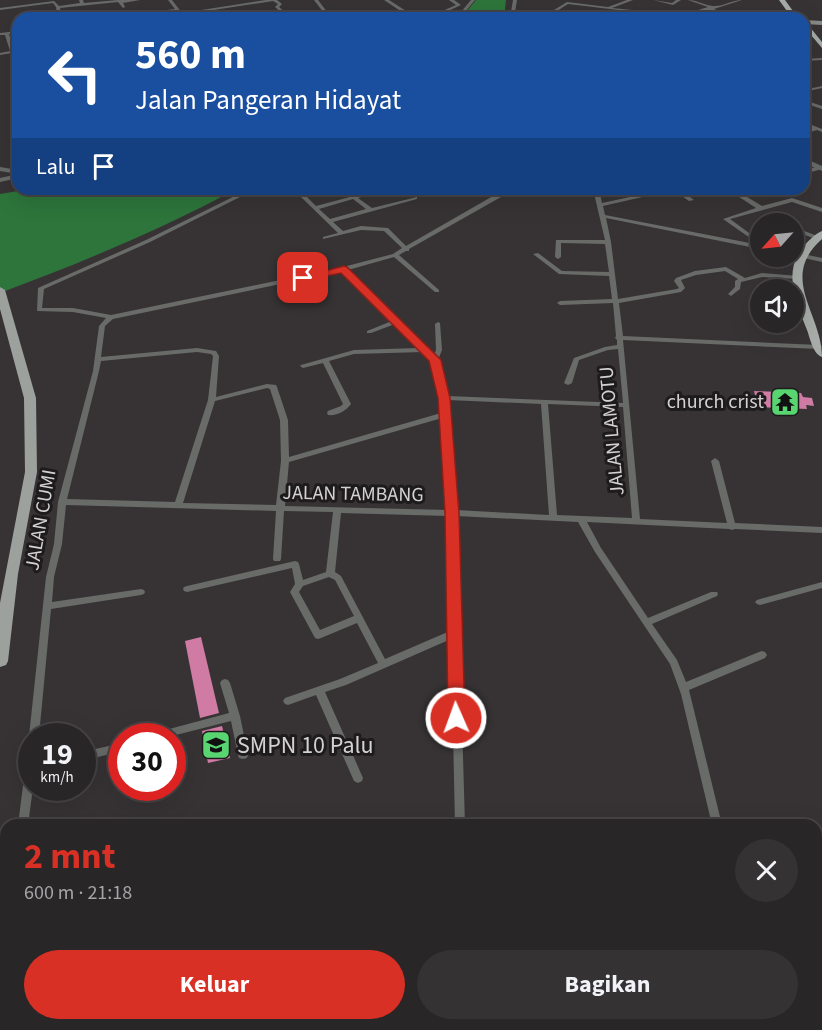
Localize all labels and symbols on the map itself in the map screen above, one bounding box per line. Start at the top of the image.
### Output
north arrow [750,213,804,267]
pin [277,252,328,303]
street label: JALAN LAMOTU [592,365,632,497]
temple icon: church crist [769,386,801,418]
place label: church crist [667,388,764,416]
street label: JALAN CUMI [18,467,64,573]
street label: JALAN TAMBANG [282,479,424,509]
position arrow [424,686,488,750]
speed limit sign: 30 [108,723,186,801]
place label: SMPN 10 Palu [237,728,374,763]
school or university icon: SMPN 10 Palu [200,729,232,761]

